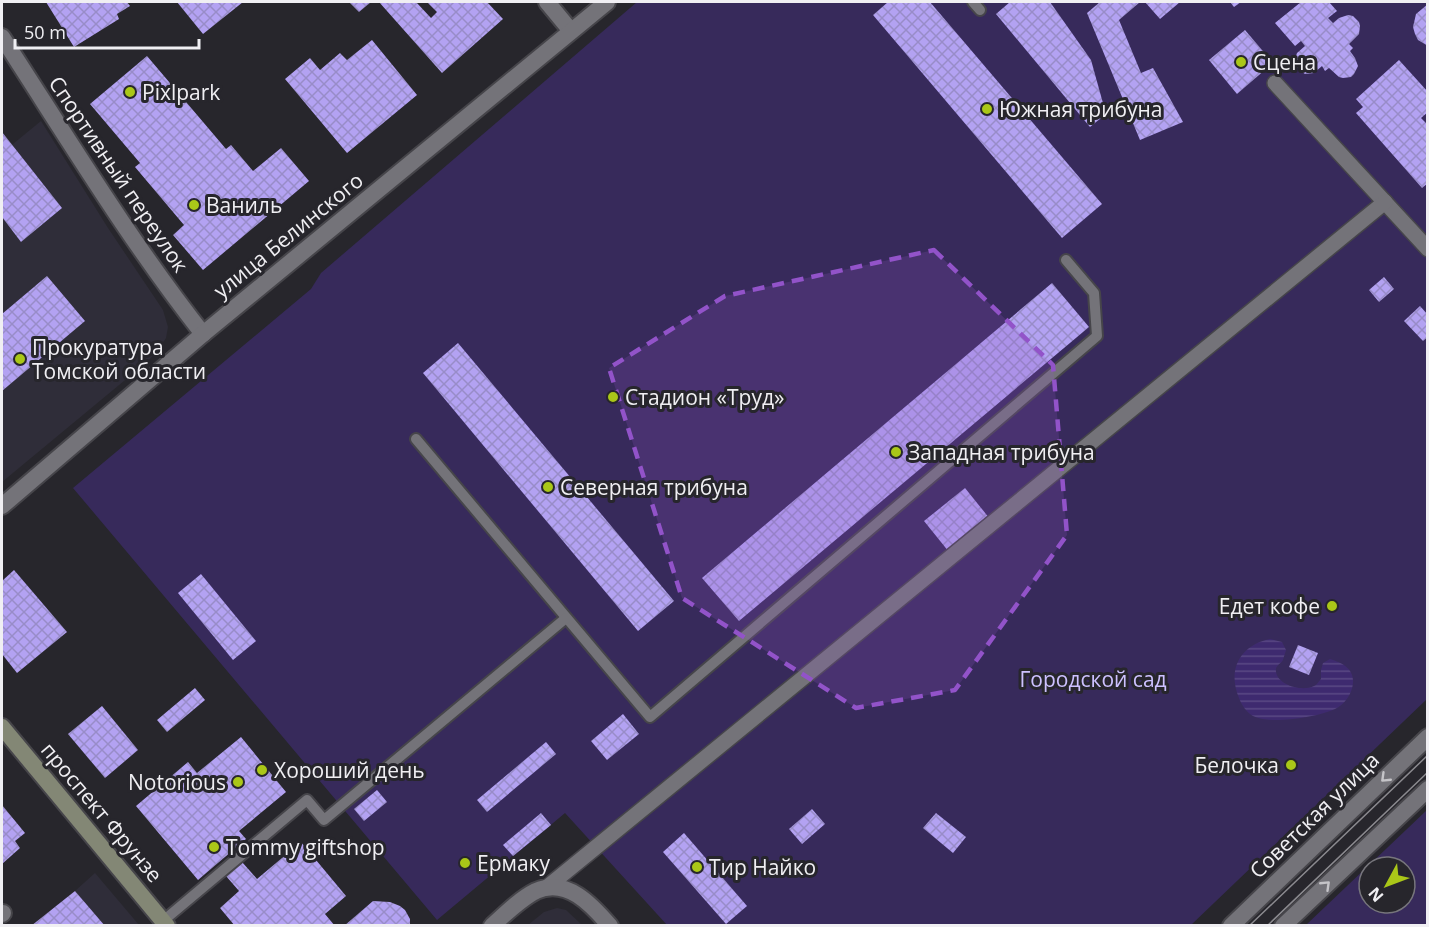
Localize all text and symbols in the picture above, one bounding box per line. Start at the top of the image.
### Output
scale bar [15,12,200,50]
text: 50 m [24,20,66,44]
place label: Сцена [1253,48,1316,76]
marker: Сцена [1234,55,1248,69]
street label: Спортивный переулок [43,71,195,278]
place label: Pixlpark [142,78,220,106]
marker: Pixlpark [123,85,137,99]
place label: Южная трибуна [999,95,1163,123]
marker: Южная трибуна [980,102,994,116]
street label: улица Белинского [207,166,369,304]
place label: Ваниль [206,191,282,219]
marker: Ваниль [187,198,201,212]
place label: Прокуратура Томской области [32,333,206,385]
marker: Прокуратура Томской области [13,352,27,366]
place label: Стадион «Труд» [625,383,784,411]
marker: Стадион «Труд» [606,390,620,404]
place label: Западная трибуна [908,438,1095,466]
marker: Западная трибуна [889,445,903,459]
place label: Северная трибуна [560,473,748,501]
marker: Северная трибуна [541,480,555,494]
place label: Едет кофе [1219,592,1320,620]
marker: Едет кофе [1325,599,1339,613]
park label: Городской сад [1019,665,1167,693]
street label: проспект Фрунзе [35,736,169,888]
street label: Советская улица [1243,746,1385,884]
place label: Белочка [1194,751,1279,779]
place label: Хороший день [274,756,425,784]
marker: Белочка [1284,758,1298,772]
marker: Хороший день [255,763,269,777]
place label: Notorious [128,768,226,796]
one-way arrow [1382,770,1393,781]
marker: Notorious [231,775,245,789]
place label: Tommy giftshop [226,833,385,861]
marker: Tommy giftshop [207,840,221,854]
place label: Ермаку [477,849,550,877]
place label: Тир Найко [709,853,816,881]
north arrow [1357,855,1417,915]
marker: Ермаку [458,856,472,870]
marker: Тир Найко [690,860,704,874]
one-way arrow [1319,881,1329,892]
text: N [1363,883,1388,907]

